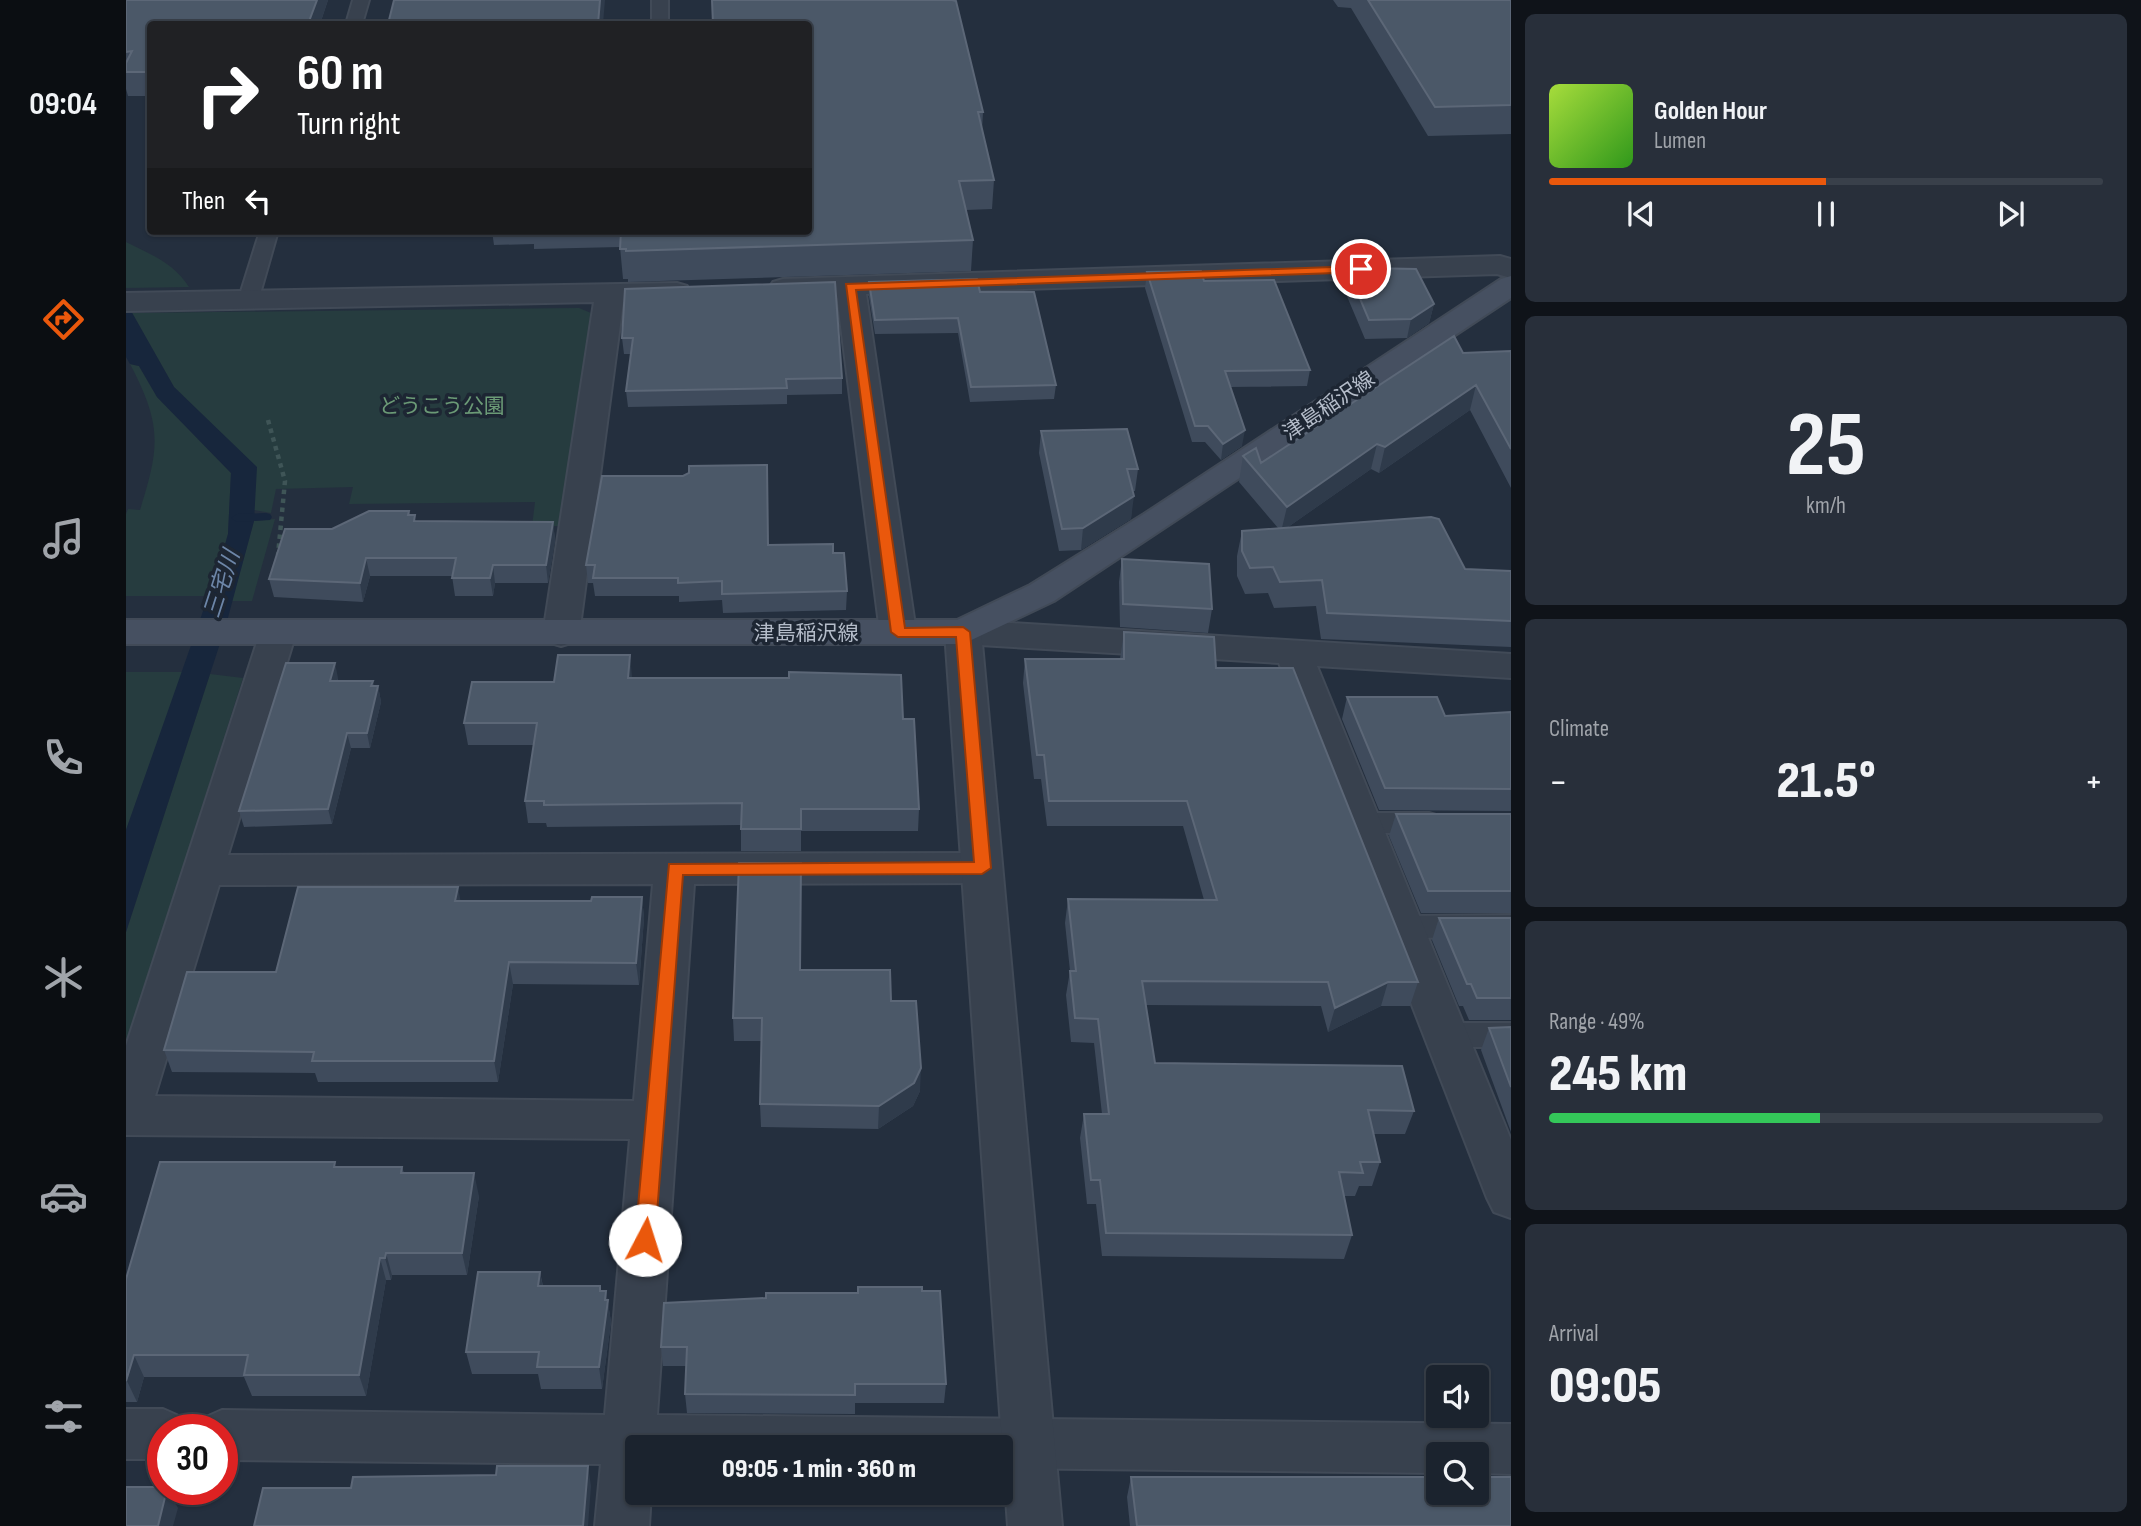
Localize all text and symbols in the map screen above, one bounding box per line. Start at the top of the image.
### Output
text: 60 m [297,45,384,104]
icon: right [182,49,273,140]
text: 09:04 [29,85,97,124]
text: Golden Hour [1654,96,1767,127]
text: Turn right [297,105,401,144]
text: Lumen [1654,127,1706,155]
icon: left [239,182,277,220]
text: Then [182,186,225,217]
icon: previous [1622,195,1660,233]
icon: pause [1807,195,1845,233]
icon: next [1992,195,2030,233]
pin [1331,239,1391,299]
icon: arrive [1342,250,1380,288]
icon: directions [39,295,88,344]
street label: 津島稲沢線 [1278,366,1380,446]
text: 25 [1786,392,1866,501]
park label: どうこう公園 [379,394,505,419]
text: km/h [1806,492,1846,520]
icon: music [39,514,88,563]
water label: 三宅川 [198,544,247,621]
street label: 津島稲沢線 [754,621,859,646]
text: Climate [1549,715,1609,743]
icon: phone [39,733,88,782]
text: 21.5° [1776,750,1876,813]
text: − [1549,760,1568,805]
text: + [2084,760,2103,805]
icon: climate [39,953,88,1002]
text: Range · 49% [1549,1008,1645,1036]
text: 245 km [1549,1043,1687,1106]
icon: car [39,1172,88,1221]
position arrow [608,1203,682,1277]
text: Arrival [1549,1320,1598,1348]
text: 09:05 [1549,1355,1662,1418]
map controls [1426,1365,1489,1505]
button: sound [1426,1365,1489,1428]
icon: filters [39,1392,88,1441]
speed limit sign: 30 [147,1414,238,1505]
button: search [1426,1442,1489,1505]
text: 09:05 · 1 min · 360 m [722,1454,916,1485]

